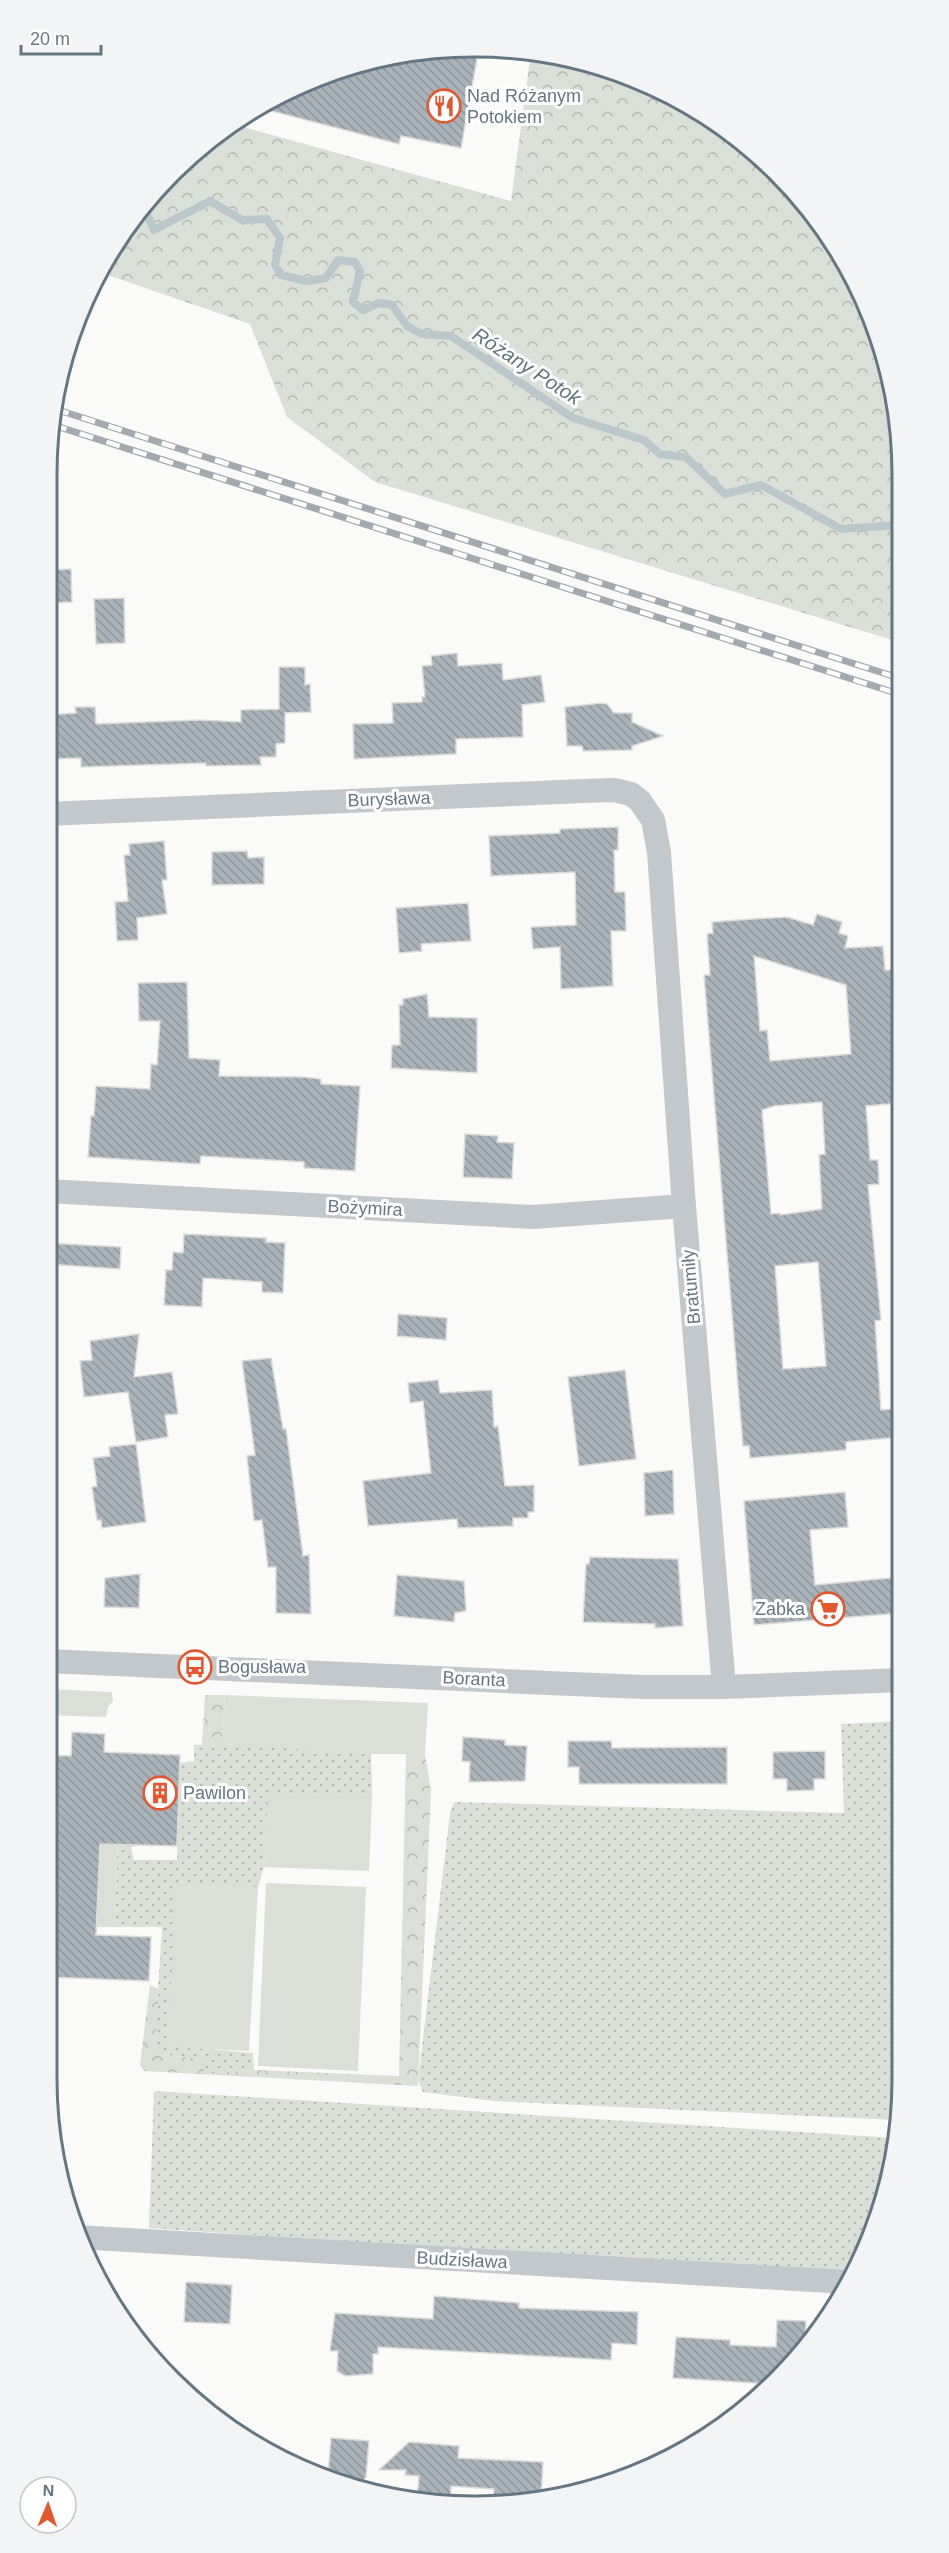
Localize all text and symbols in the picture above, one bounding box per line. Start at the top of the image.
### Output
scale bar [21,18,100,56]
text: 20 m [30,29,70,49]
place label: Nad Różanym Potokiem [467,86,581,127]
restaurant icon: Nad Różanym Potokiem [426,88,462,124]
water label: Różany Potok [469,323,586,410]
street label: Burysława [347,788,432,810]
street label: Bożymira [327,1196,404,1220]
street label: Bratumiły [678,1249,704,1325]
supermarket icon: Zabka [810,1591,846,1627]
place label: Zabka [755,1599,806,1619]
bus stop icon: Bogusława [177,1649,213,1685]
place label: Bogusława [218,1657,307,1677]
street label: Boranta [442,1667,507,1691]
building icon: Pawilon [142,1775,178,1811]
place label: Pawilon [183,1783,246,1803]
street label: Budzisława [416,2248,509,2272]
north arrow [18,2475,78,2535]
text: N [42,2482,55,2499]

